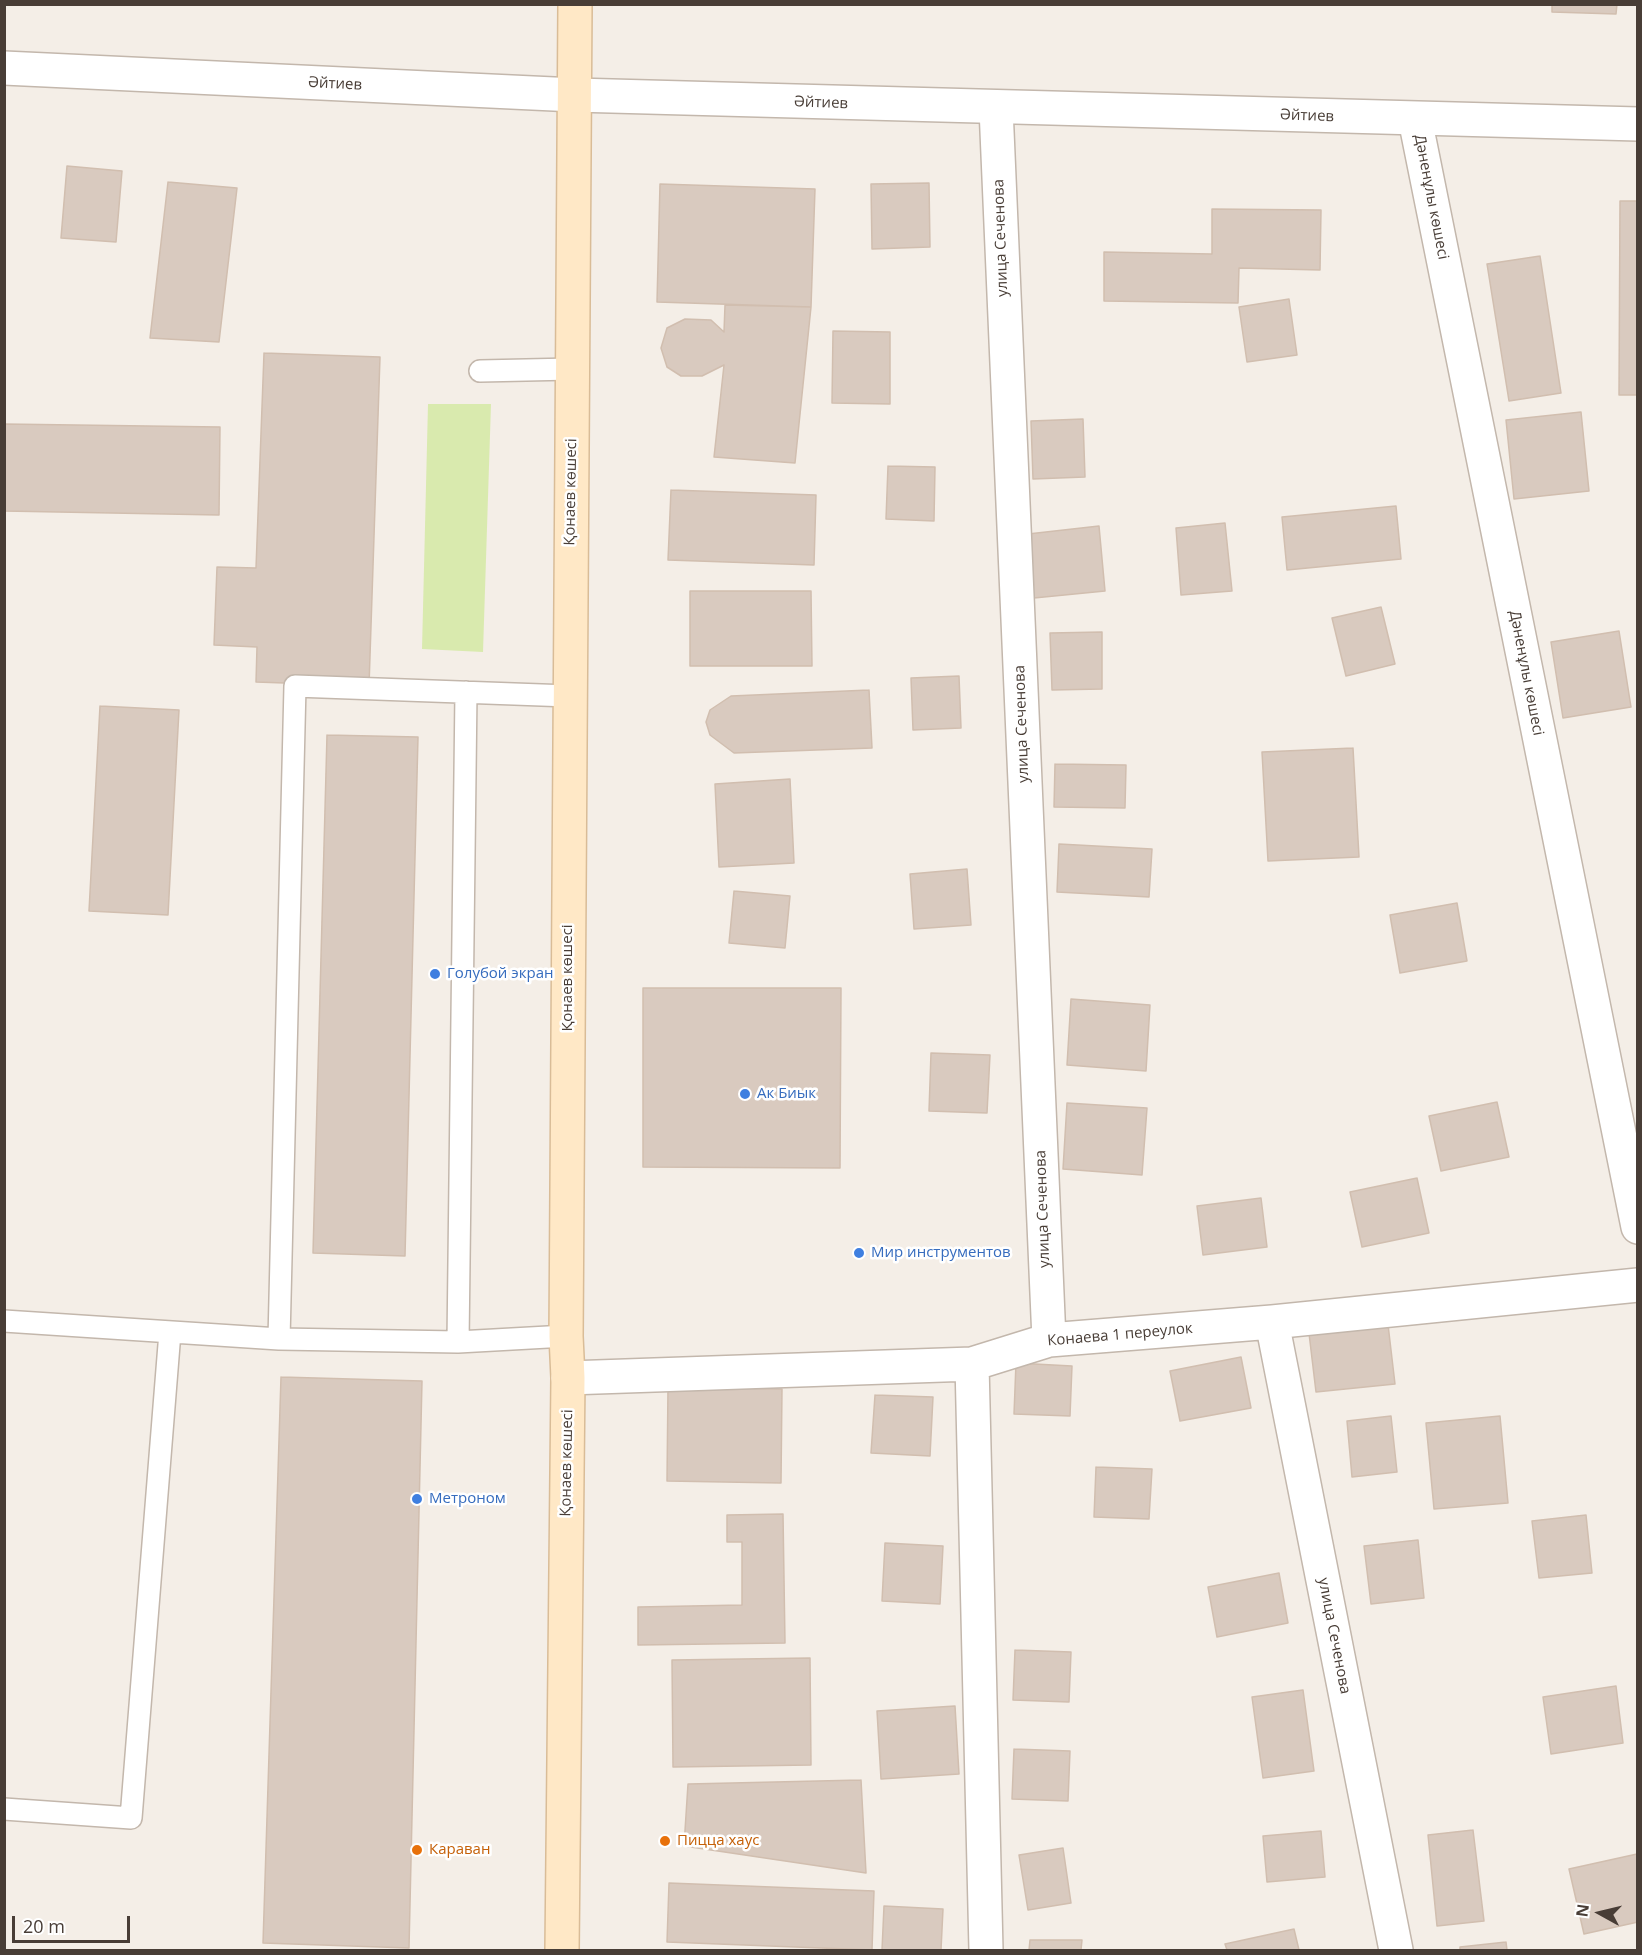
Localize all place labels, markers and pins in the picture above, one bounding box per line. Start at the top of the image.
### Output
place label: Голубой экран [447,965,553,983]
marker: Голубой экран [428,967,442,981]
place label: Ак Биык [757,1085,816,1103]
marker: Ак Биык [738,1087,752,1101]
place label: Мир инструментов [871,1244,1011,1262]
marker: Мир инструментов [852,1246,866,1260]
place label: Метроном [429,1490,506,1508]
marker: Метроном [410,1492,424,1506]
place label: Пицца хаус [677,1832,759,1850]
marker: Пицца хаус [658,1834,672,1848]
place label: Караван [429,1841,490,1859]
marker: Караван [410,1843,424,1857]

